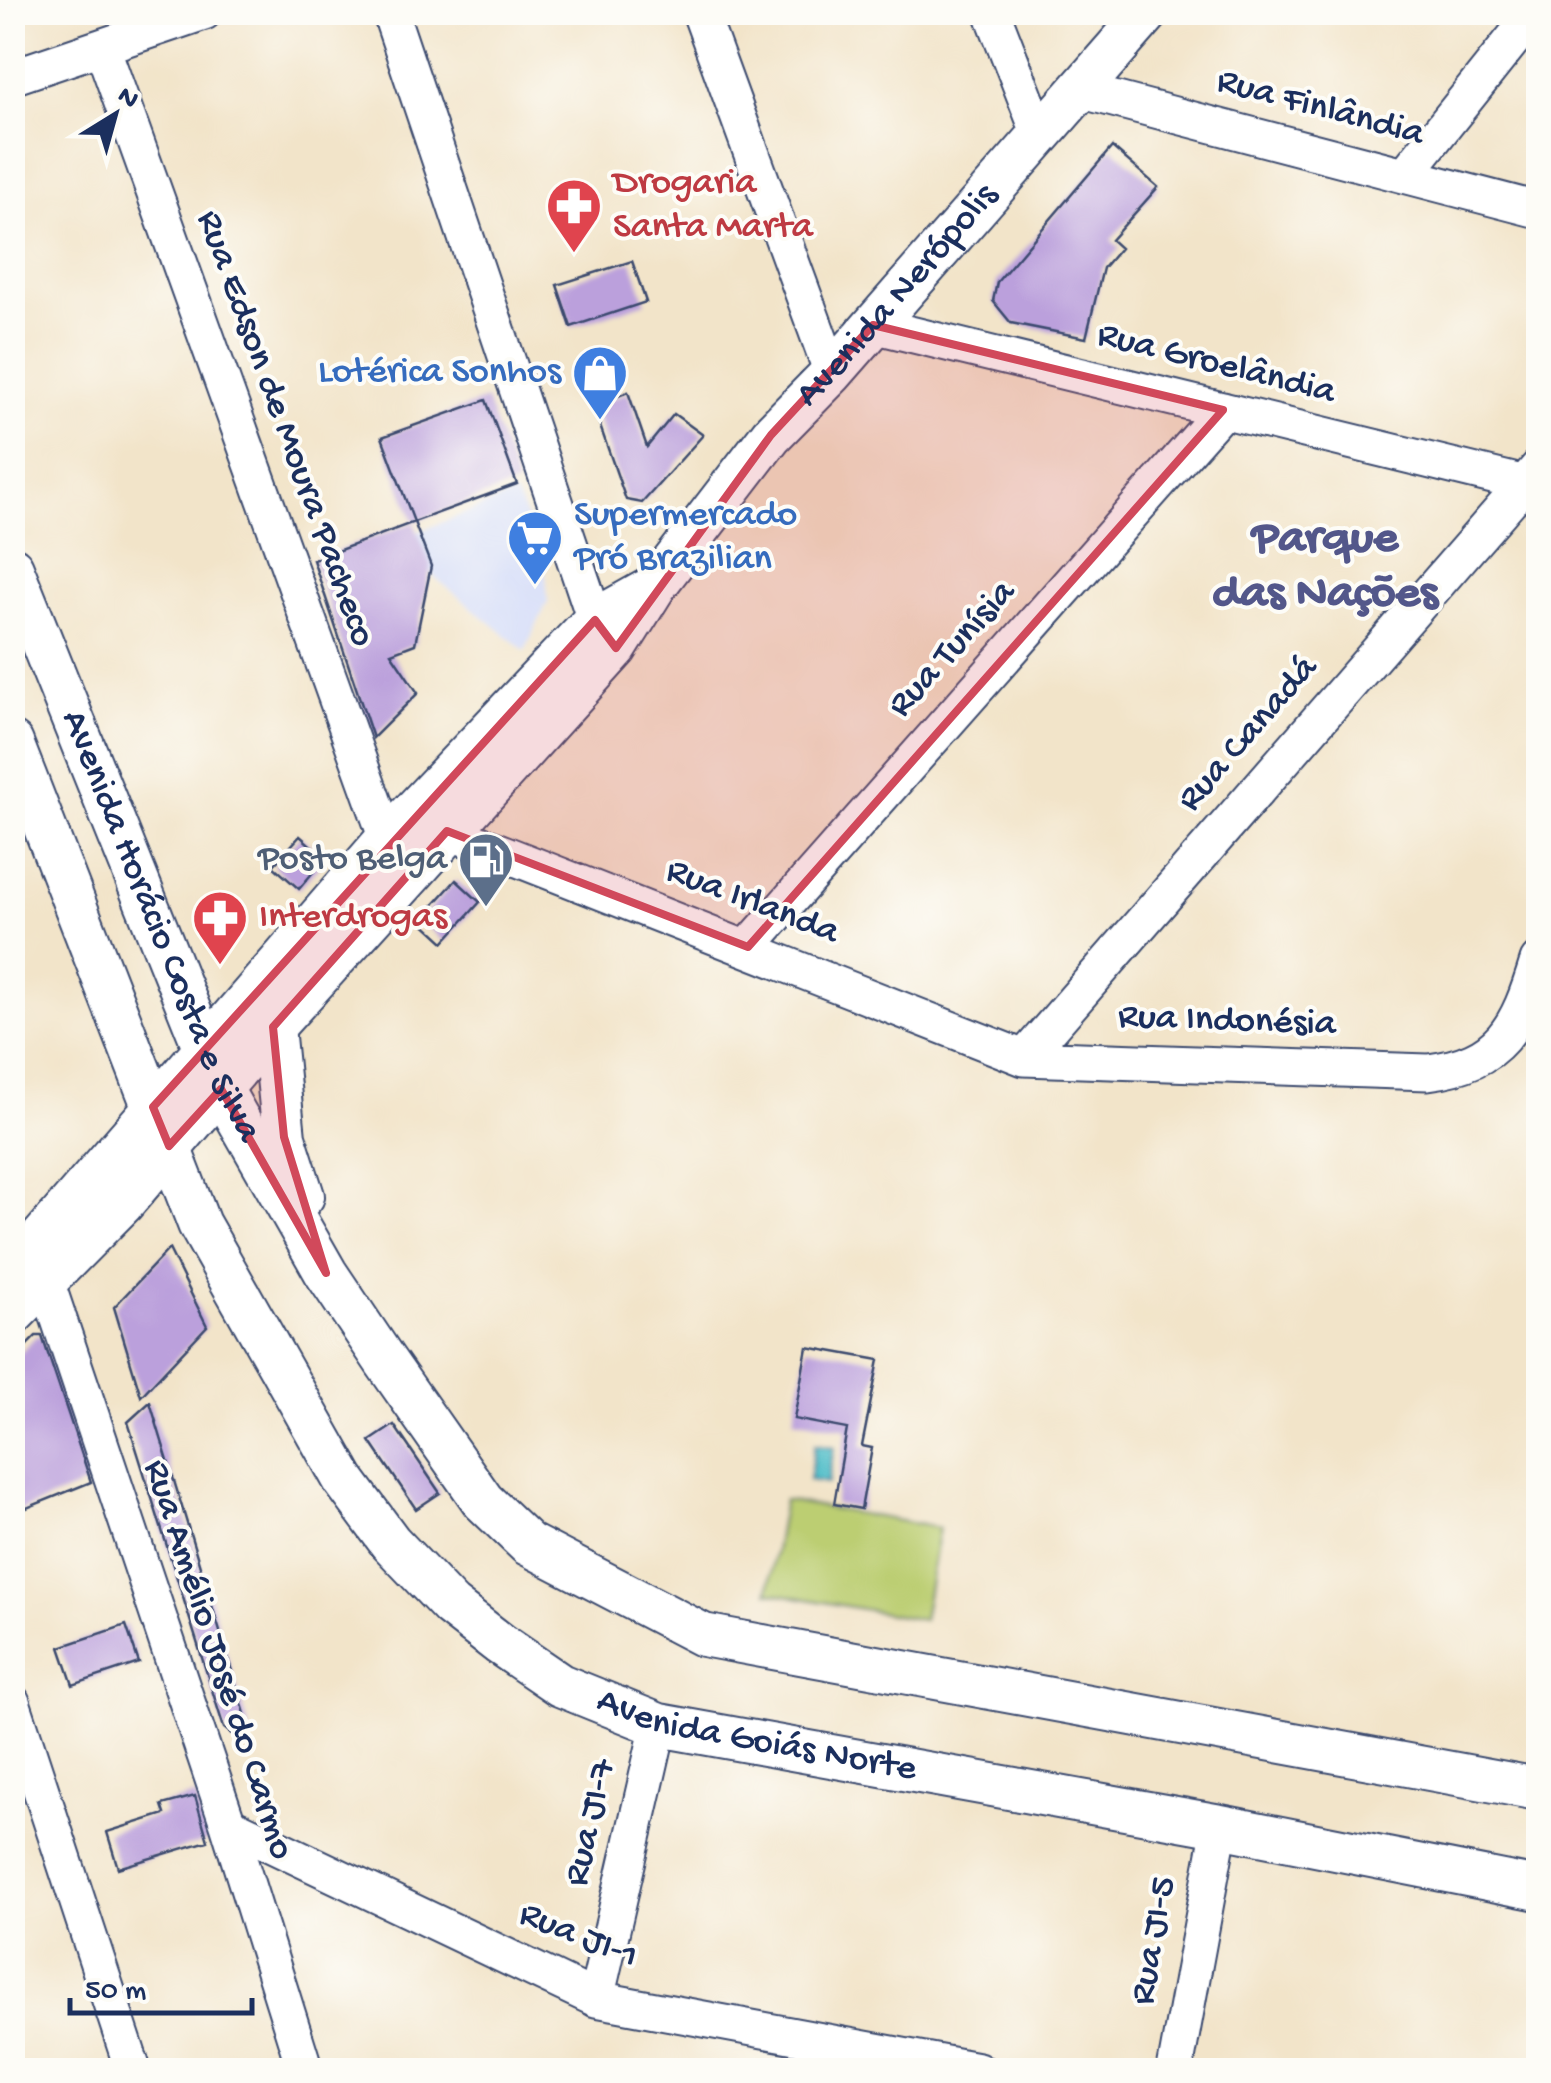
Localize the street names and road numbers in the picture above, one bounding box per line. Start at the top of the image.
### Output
street label: Rua Finlândia [1212,60,1430,158]
street label: Avenida Nerópolis [788,175,1010,418]
street label: Rua Edson de Moura Pacheco [185,205,383,653]
street label: Rua Groelândia [1092,314,1341,416]
street label: Rua Tunísia [880,571,1027,728]
street label: Rua Canadá [1169,647,1330,822]
street label: Avenida Horácio Costa e Silva [50,705,270,1153]
street label: Rua Irlanda [659,850,846,957]
street label: Rua Indonésia [1117,996,1339,1048]
street label: Rua Amélio José do Carmo [132,1455,302,1865]
street label: Avenida Goiás Norte [590,1680,920,1793]
street label: Rua JI-7 [556,1754,628,1891]
street label: Rua JI-5 [1122,1874,1188,2008]
street label: Rua JI-1 [512,1893,644,1981]

